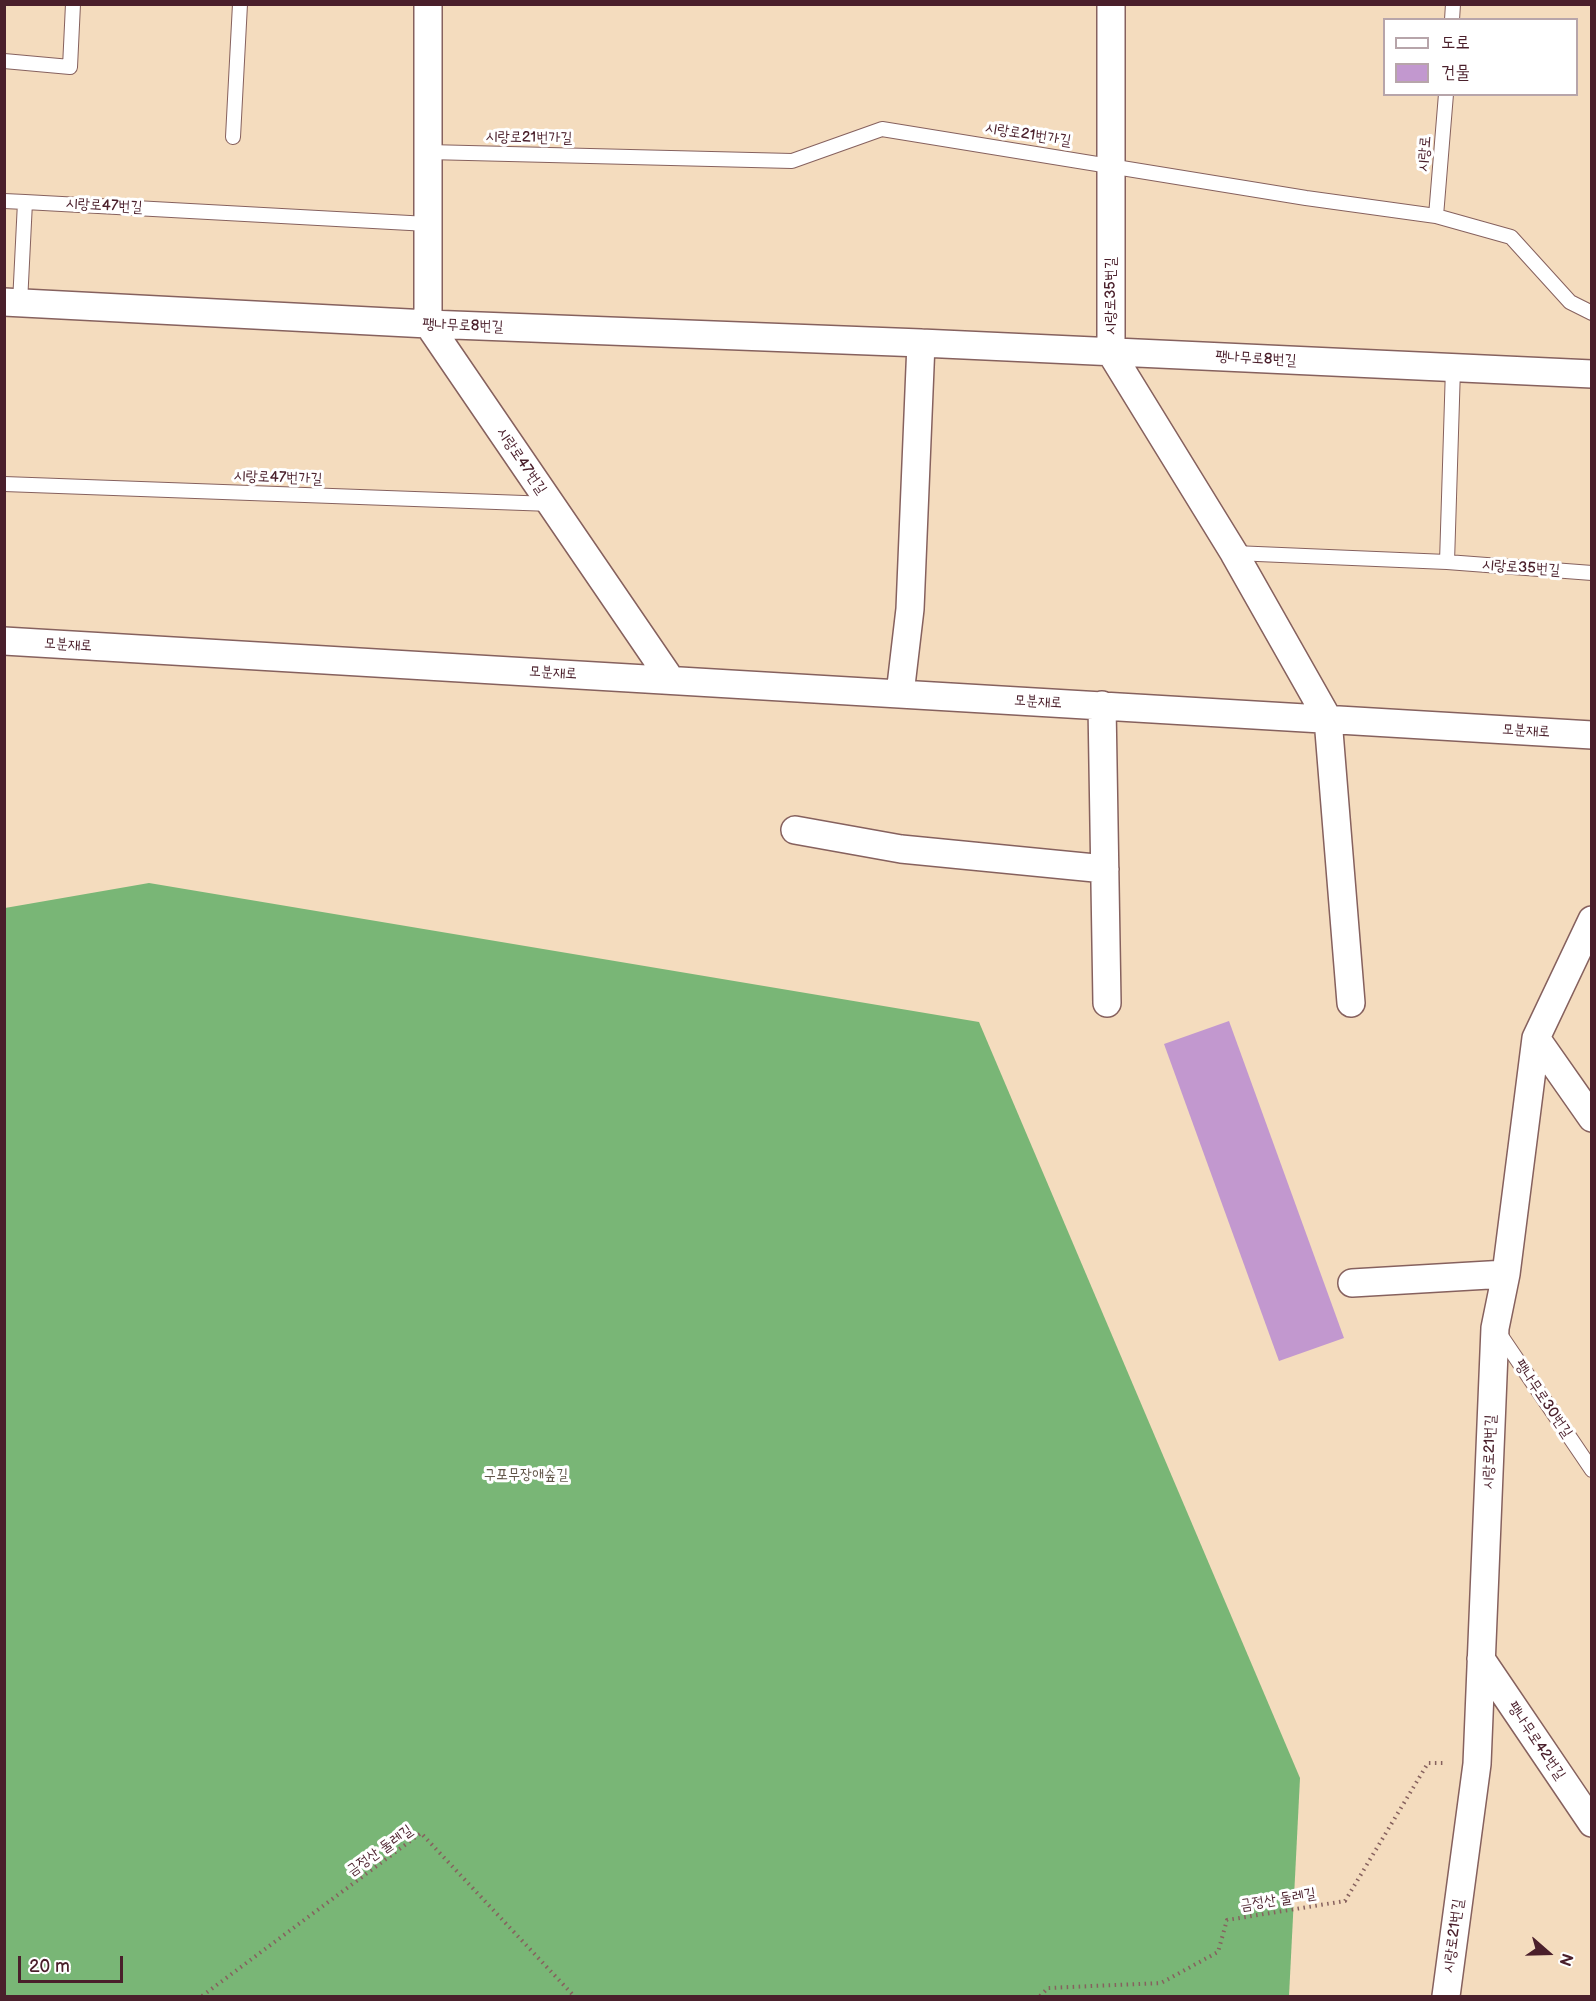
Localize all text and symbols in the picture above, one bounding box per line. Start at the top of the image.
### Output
legend [1383,18,1578,96]
text: 도로 [1441,32,1470,53]
text: 건물 [1441,62,1470,83]
street label: 시랑로21번가길 [984,119,1072,151]
street label: 시랑로21번가길 [485,128,573,148]
street label: 시랑로 [1415,135,1435,173]
street label: 시랑로47번길 [65,195,143,217]
street label: 시랑로35번길 [1102,257,1120,335]
street label: 팽나무로8번길 [422,316,504,336]
street label: 팽나무로8번길 [1215,348,1297,370]
street label: 시랑로47번길 [492,424,550,498]
street label: 시랑로47번가길 [233,467,323,489]
street label: 시랑로35번길 [1481,556,1561,580]
street label: 모분재로 [43,635,93,655]
street label: 모분재로 [528,663,578,683]
street label: 모분재로 [1013,692,1063,712]
street label: 모분재로 [1501,721,1551,741]
street label: 팽나무로30번길 [1510,1356,1576,1442]
street label: 시랑로21번길 [1480,1414,1500,1490]
park label: 구포무장애숲길 [484,1466,568,1484]
street label: 팽나무로42번길 [1503,1698,1569,1784]
street label: 금정산 둘레길 [344,1822,416,1880]
street label: 금정산 둘레길 [1239,1885,1317,1915]
street label: 시랑로21번길 [1440,1898,1468,1974]
north arrow [1518,1923,1578,1983]
scale bar [21,1944,126,1982]
text: N [1554,1950,1576,1968]
text: 20 m [29,1956,70,1977]

